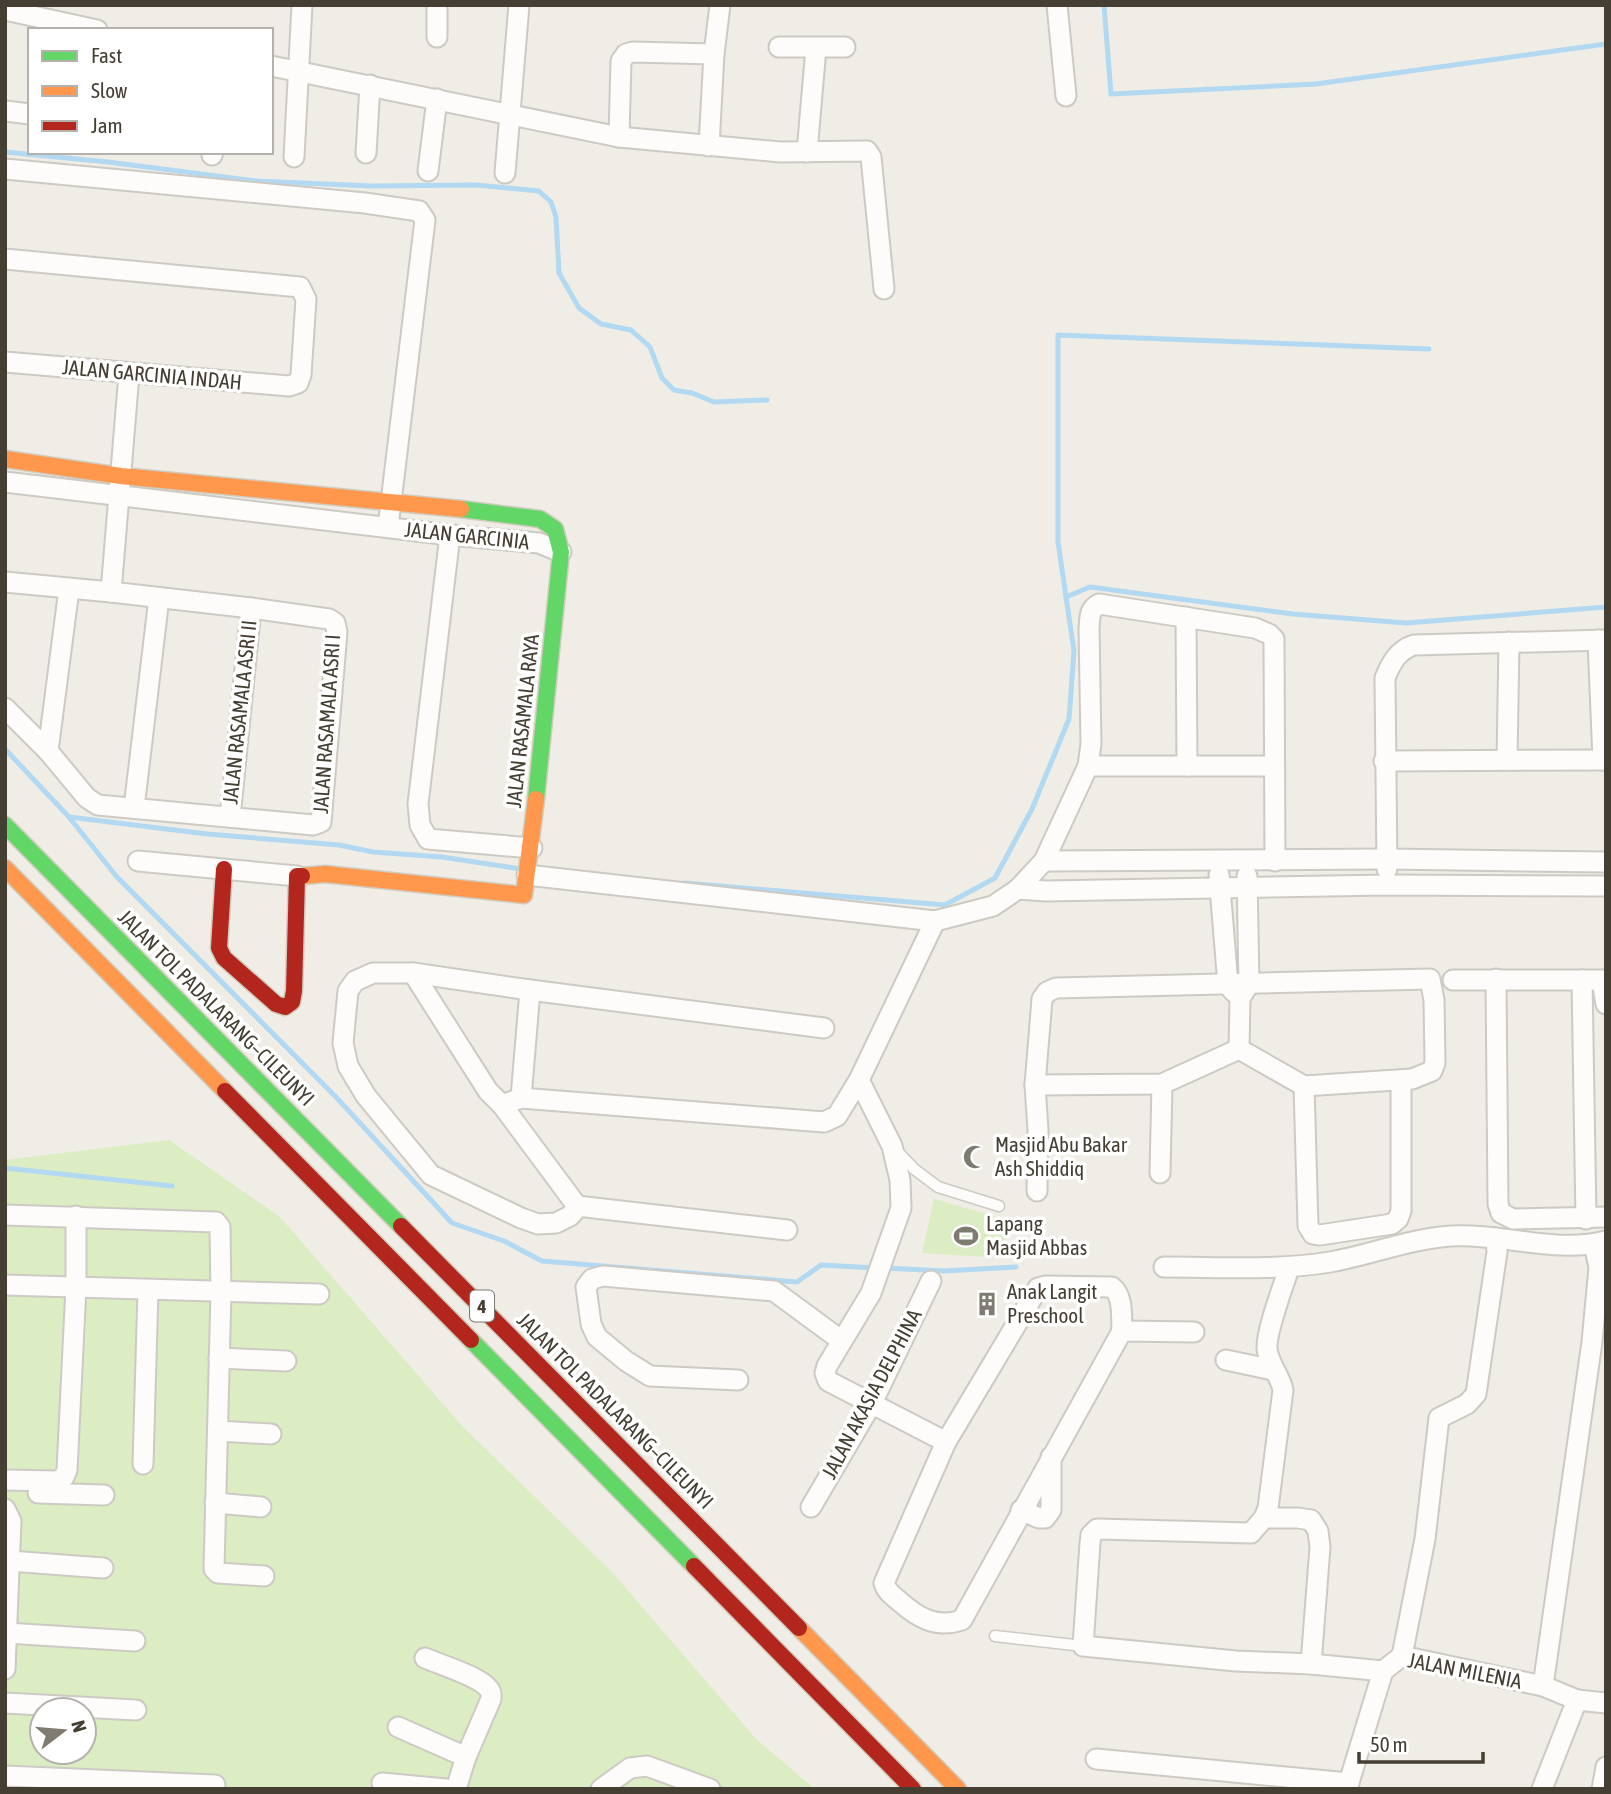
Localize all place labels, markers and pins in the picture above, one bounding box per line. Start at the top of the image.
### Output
place label: Masjid Abu Bakar Ash Shiddiq [995,1132,1128,1180]
mosque icon: Masjid Abu Bakar Ash Shiddiq [961,1143,989,1171]
place label: Lapang Masjid Abbas [986,1211,1087,1259]
sports icon: Lapang Masjid Abbas [952,1222,980,1250]
place label: Anak Langit Preschool [1007,1279,1097,1327]
building icon: Anak Langit Preschool [973,1290,1001,1318]

